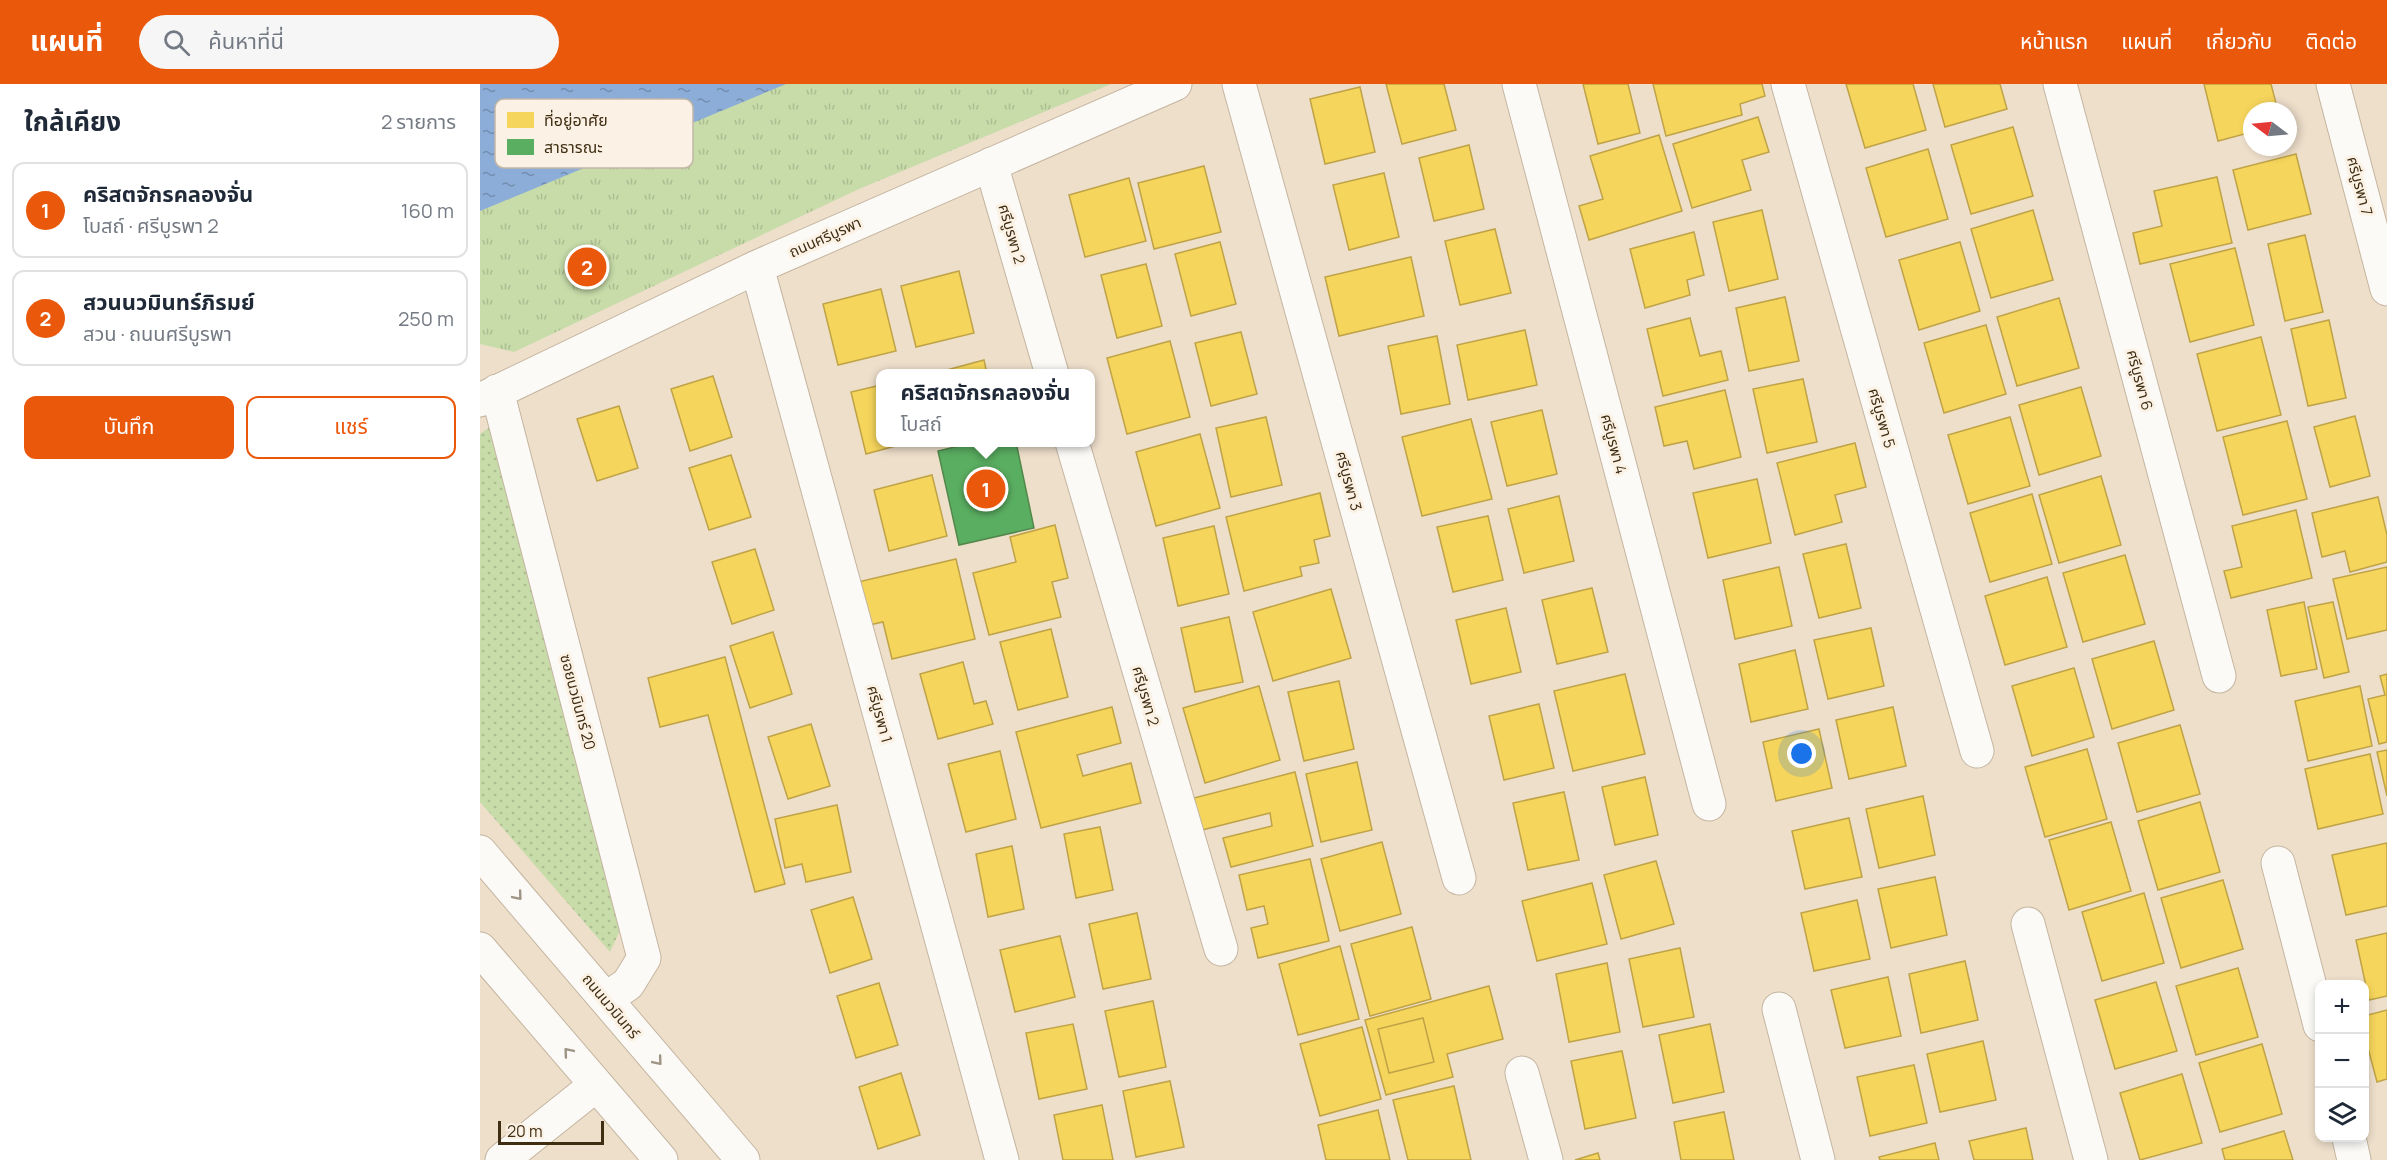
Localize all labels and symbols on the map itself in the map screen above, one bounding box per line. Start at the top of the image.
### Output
legend [495,99,693,168]
north arrow [2243,102,2297,156]
text: ที่อยู่อาศัย [544,109,608,131]
text: สาธารณะ [544,136,603,158]
street label: ศรีบูรพา 7 [2342,154,2378,218]
street label: ศรีบูรพา 2 [993,202,1031,266]
street label: ถนนศรีบูรพา [786,212,864,262]
pin: 2 [568,244,606,290]
street label: ศรีบูรพา 6 [2122,347,2158,413]
street label: ศรีบูรพา 5 [1863,386,1901,450]
street label: ศรีบูรพา 4 [1596,412,1632,477]
street label: ศรีบูรพา 3 [1331,449,1367,513]
pin: 1 [966,466,1006,512]
street label: ซอยนวมินทร์ 20 [555,652,601,752]
street label: ศรีบูรพา 2 [1127,664,1165,728]
street label: ศรีบูรพา 1 [862,683,898,745]
your location [1787,739,1816,768]
one-way arrow [511,889,522,900]
street label: ถนนนวมินทร์ [578,969,645,1044]
one-way arrow [564,1048,575,1059]
one-way arrow [651,1054,662,1065]
scale bar [498,1118,604,1146]

